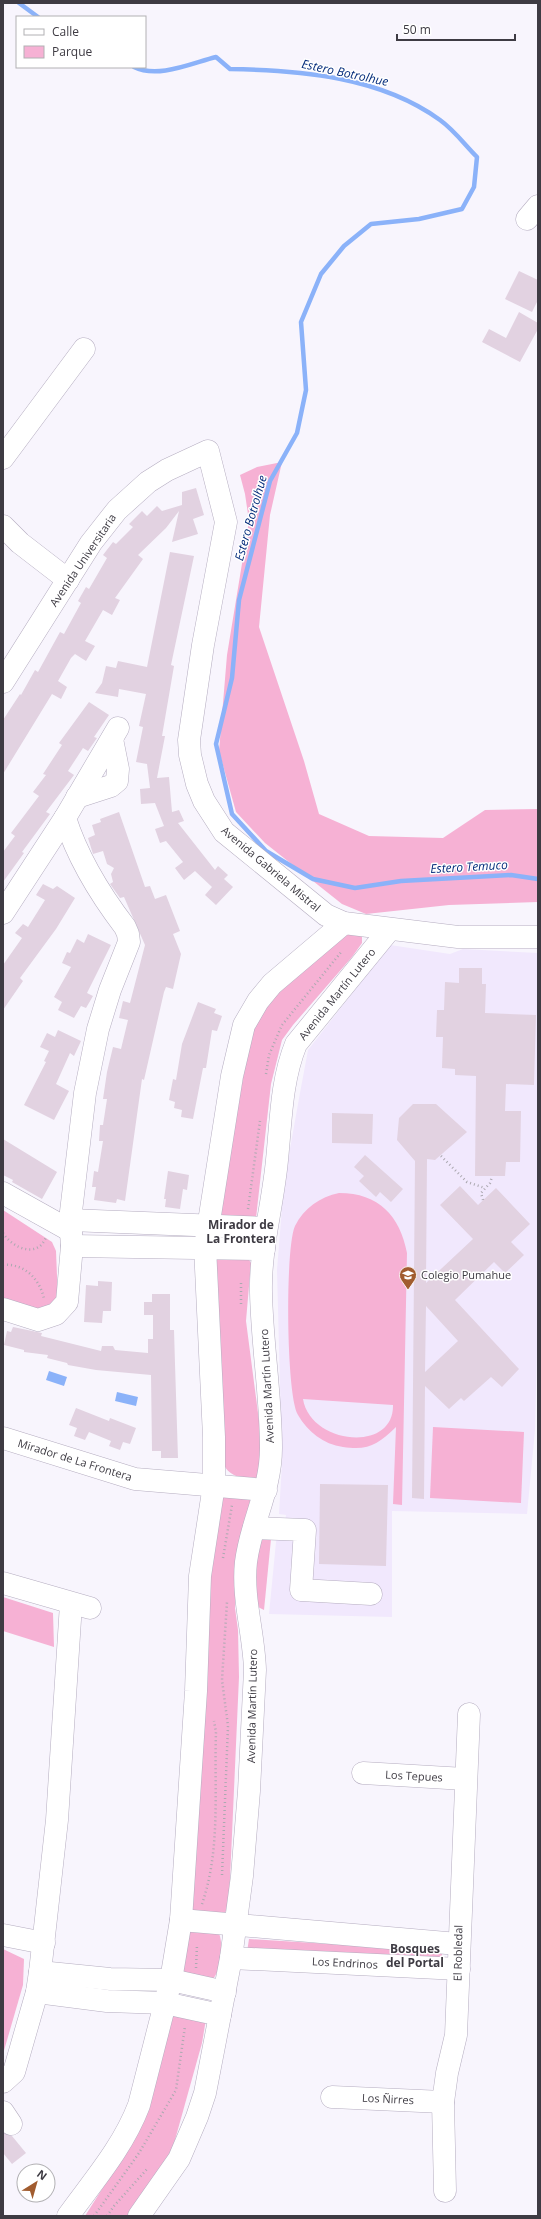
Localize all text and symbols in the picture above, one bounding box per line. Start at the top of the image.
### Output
legend [16,16,146,68]
scale bar [397,16,515,42]
text: 50 m [403,21,431,38]
text: Calle [52,23,79,40]
text: Parque [52,43,92,60]
water label: Estero Botrolhue [300,55,390,90]
water label: Estero Botrolhue [230,473,271,563]
street label: Avenida Universitaria [46,510,119,609]
street label: Avenida Gabriela Mistral [219,823,324,915]
water label: Estero Temuco [430,856,508,877]
street label: Avenida Martín Lutero [295,944,379,1043]
district label: Mirador de La Frontera [206,1216,276,1247]
school or university icon: Colegio Pumahue [398,1265,418,1290]
place label: Colegio Pumahue [421,1267,511,1282]
street label: Avenida Martín Lutero [256,1328,277,1444]
street label: Mirador de La Frontera [16,1435,134,1484]
street label: Avenida Martín Lutero [243,1648,260,1763]
street label: Los Tepues [385,1767,443,1784]
street label: El Robledal [450,1925,465,1981]
district label: Bosques del Portal [386,1940,444,1971]
street label: Los Endrinos [312,1953,378,1972]
street label: Los Ñirres [362,2090,414,2107]
north arrow [16,2163,56,2203]
text: N [34,2166,50,2183]

